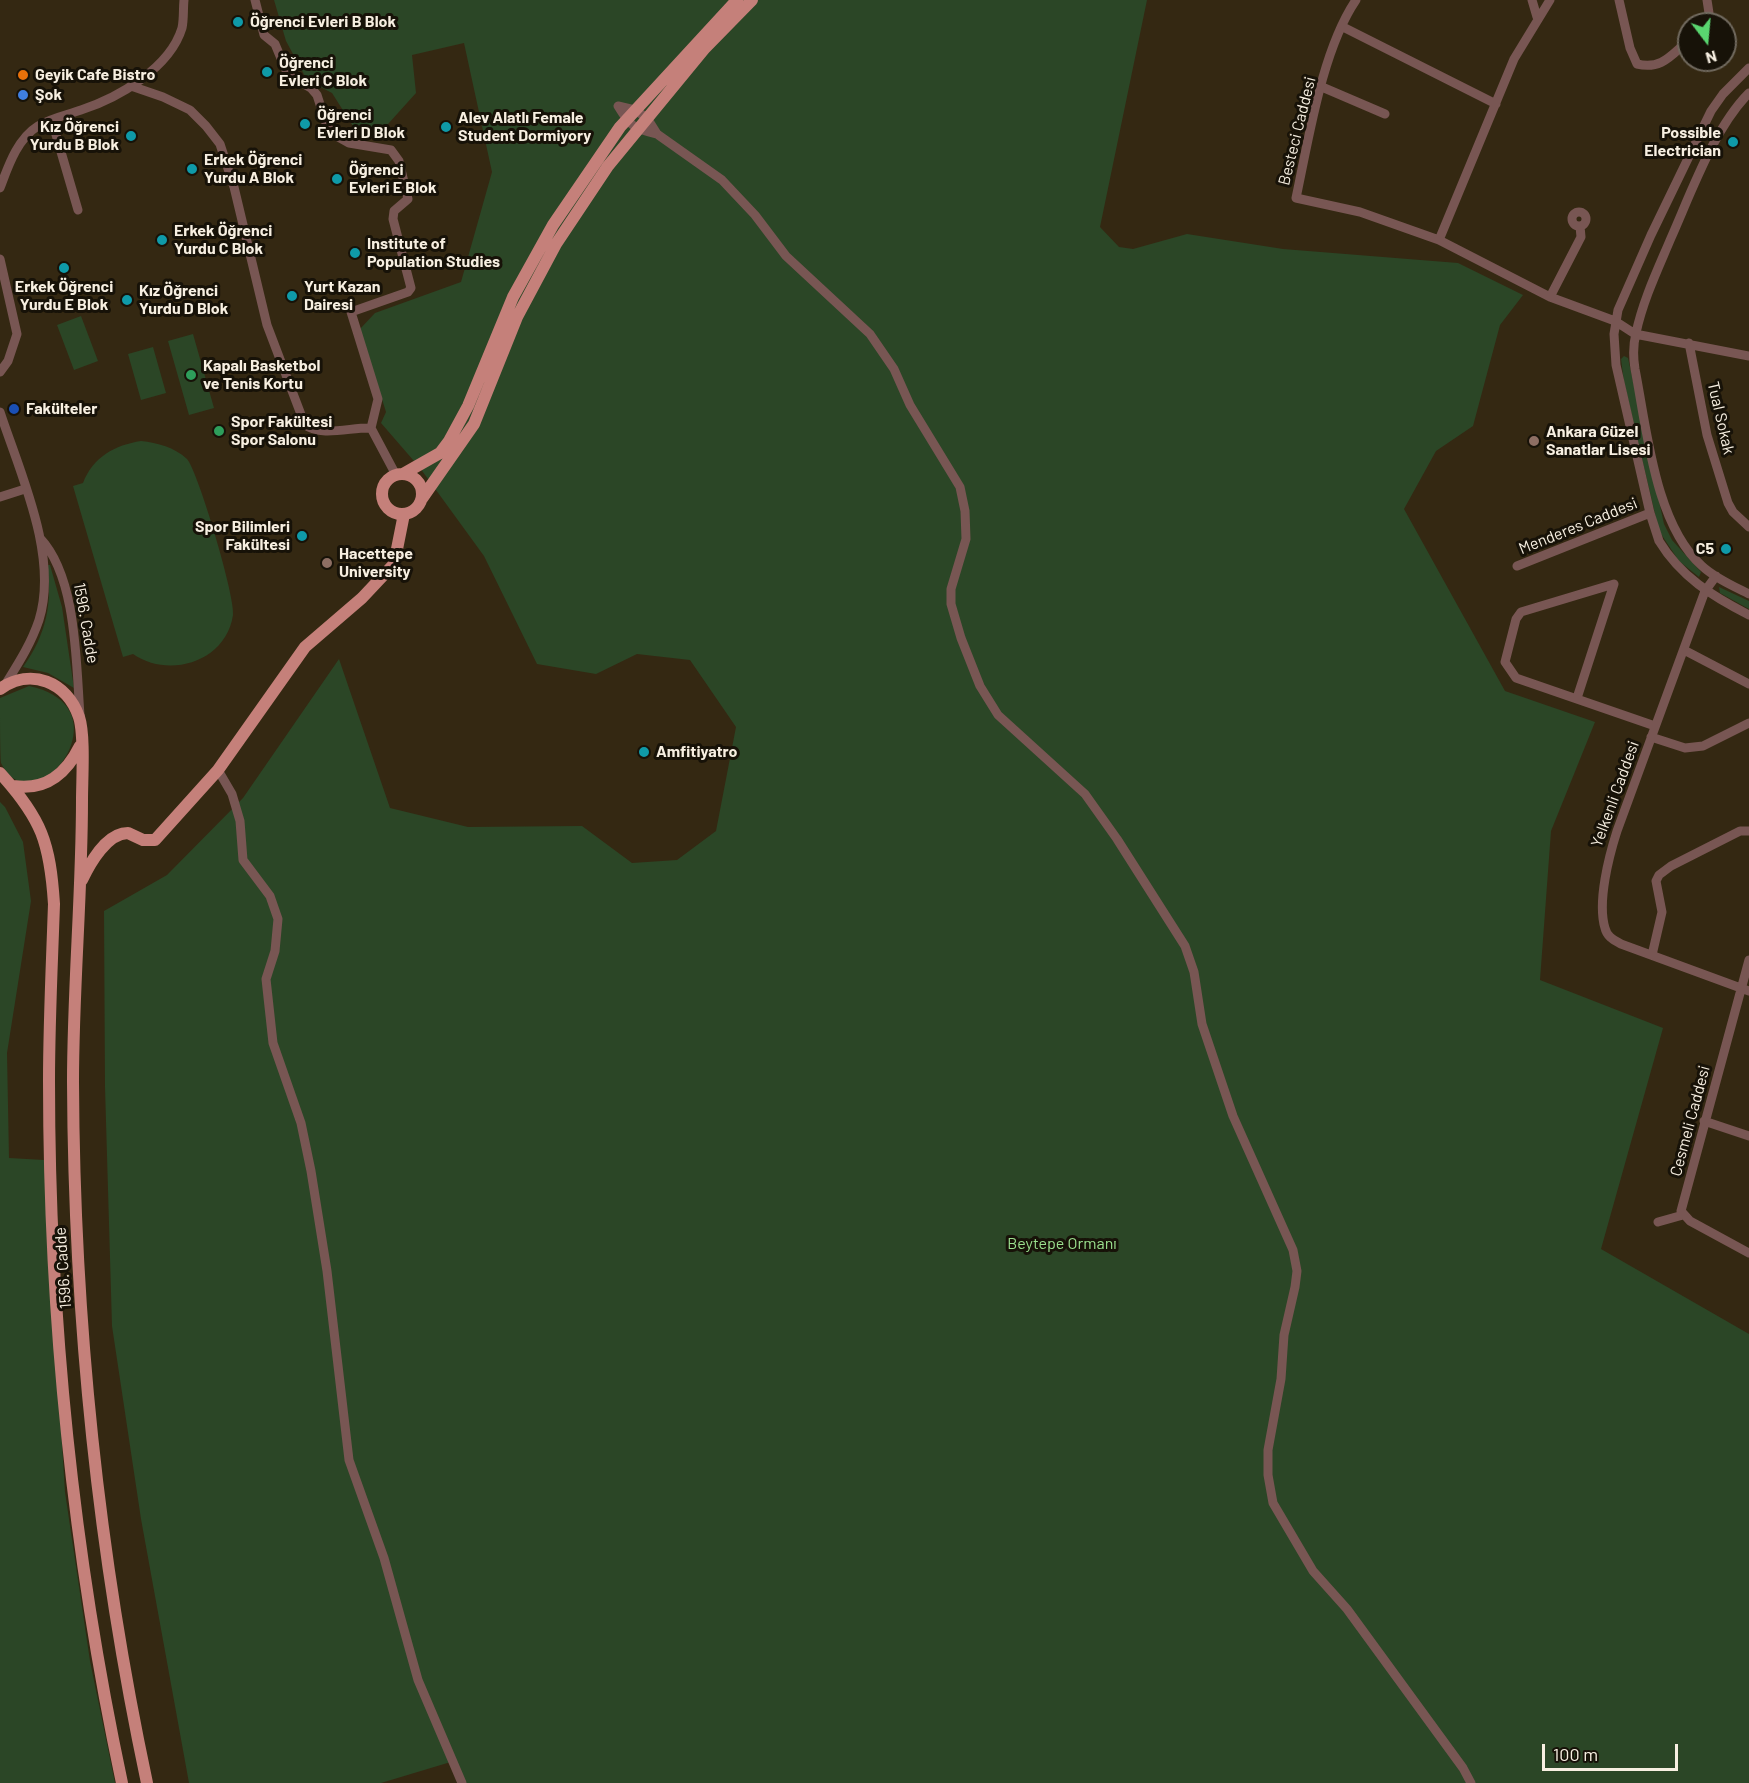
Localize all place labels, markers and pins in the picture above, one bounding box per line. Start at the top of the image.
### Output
place label: Öğrenci Evleri B Blok [250,12,396,32]
marker: Öğrenci Evleri B Blok [231,15,245,29]
place label: Öğrenci Evleri C Blok [279,53,367,91]
place label: Geyik Cafe Bistro [35,65,155,85]
marker: Öğrenci Evleri C Blok [260,65,274,79]
marker: Geyik Cafe Bistro [16,68,30,82]
place label: Şok [35,85,62,105]
marker: Şok [16,88,30,102]
place label: Öğrenci Evleri D Blok [317,105,405,143]
place label: Alev Alatlı Female Student Dormiyory [458,108,591,146]
place label: Kız Öğrenci Yurdu B Blok [30,117,119,155]
marker: Öğrenci Evleri D Blok [298,117,312,131]
marker: Alev Alatlı Female Student Dormiyory [439,120,453,134]
place label: Possible Electrician [1644,123,1721,161]
marker: Kız Öğrenci Yurdu B Blok [124,129,138,143]
marker: Possible Electrician [1726,135,1740,149]
place label: Erkek Öğrenci Yurdu A Blok [204,150,302,188]
place label: Öğrenci Evleri E Blok [349,160,437,198]
marker: Erkek Öğrenci Yurdu A Blok [185,162,199,176]
marker: Öğrenci Evleri E Blok [330,172,344,186]
place label: Erkek Öğrenci Yurdu C Blok [174,221,272,259]
marker: Erkek Öğrenci Yurdu C Blok [155,233,169,247]
place label: Institute of Population Studies [367,234,500,272]
marker: Institute of Population Studies [348,246,362,260]
marker: Erkek Öğrenci Yurdu E Blok [57,261,71,275]
place label: Erkek Öğrenci Yurdu E Blok [15,277,113,315]
place label: Yurt Kazan Dairesi [304,277,380,315]
place label: Kız Öğrenci Yurdu D Blok [139,281,228,319]
marker: Yurt Kazan Dairesi [285,289,299,303]
marker: Kız Öğrenci Yurdu D Blok [120,293,134,307]
place label: Kapalı Basketbol ve Tenis Kortu [203,356,320,394]
marker: Kapalı Basketbol ve Tenis Kortu [184,368,198,382]
place label: Fakülteler [26,399,97,419]
marker: Fakülteler [7,402,21,416]
place label: Spor Fakültesi Spor Salonu [231,412,332,450]
place label: Ankara Güzel Sanatlar Lisesi [1546,422,1651,460]
marker: Spor Fakültesi Spor Salonu [212,424,226,438]
marker: Ankara Güzel Sanatlar Lisesi [1527,434,1541,448]
place label: Spor Bilimleri Fakültesi [195,517,290,555]
marker: Spor Bilimleri Fakültesi [295,529,309,543]
place label: C5 [1696,539,1714,559]
marker: C5 [1719,542,1733,556]
place label: Hacettepe University [339,544,413,582]
marker: Hacettepe University [320,556,334,570]
place label: Amfitiyatro [656,742,737,762]
marker: Amfitiyatro [637,745,651,759]

